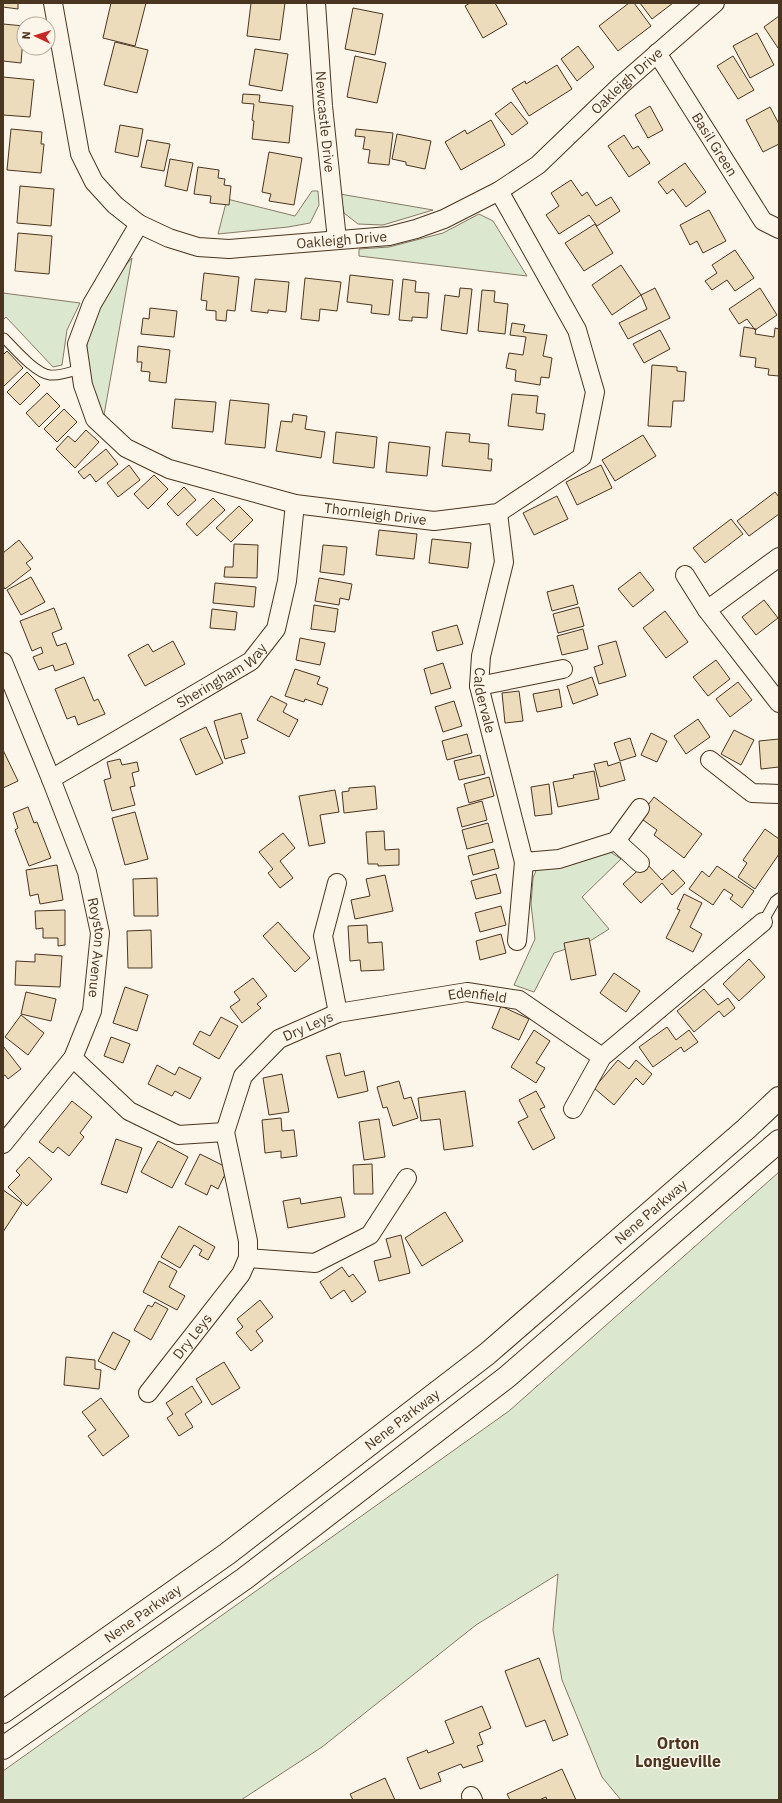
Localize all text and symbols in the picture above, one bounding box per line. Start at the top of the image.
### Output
north arrow [16,16,56,56]
text: N [19,31,33,40]
street label: Oakleigh Drive [587,44,667,118]
street label: Newcastle Drive [312,70,339,174]
street label: Basil Green [688,109,742,180]
street label: Oakleigh Drive [296,227,388,253]
street label: Thornleigh Drive [323,499,428,529]
street label: Sheringham Way [173,639,271,712]
street label: Caldervale [470,667,500,735]
street label: Royston Avenue [84,896,109,999]
street label: Edenfield [447,983,508,1007]
street label: Dry Leys [280,1007,336,1045]
street label: Nene Parkway [611,1175,691,1248]
street label: Dry Leys [169,1310,216,1363]
street label: Nene Parkway [361,1385,443,1454]
street label: Nene Parkway [101,1580,185,1647]
district label: Orton Longueville [635,1733,721,1771]

